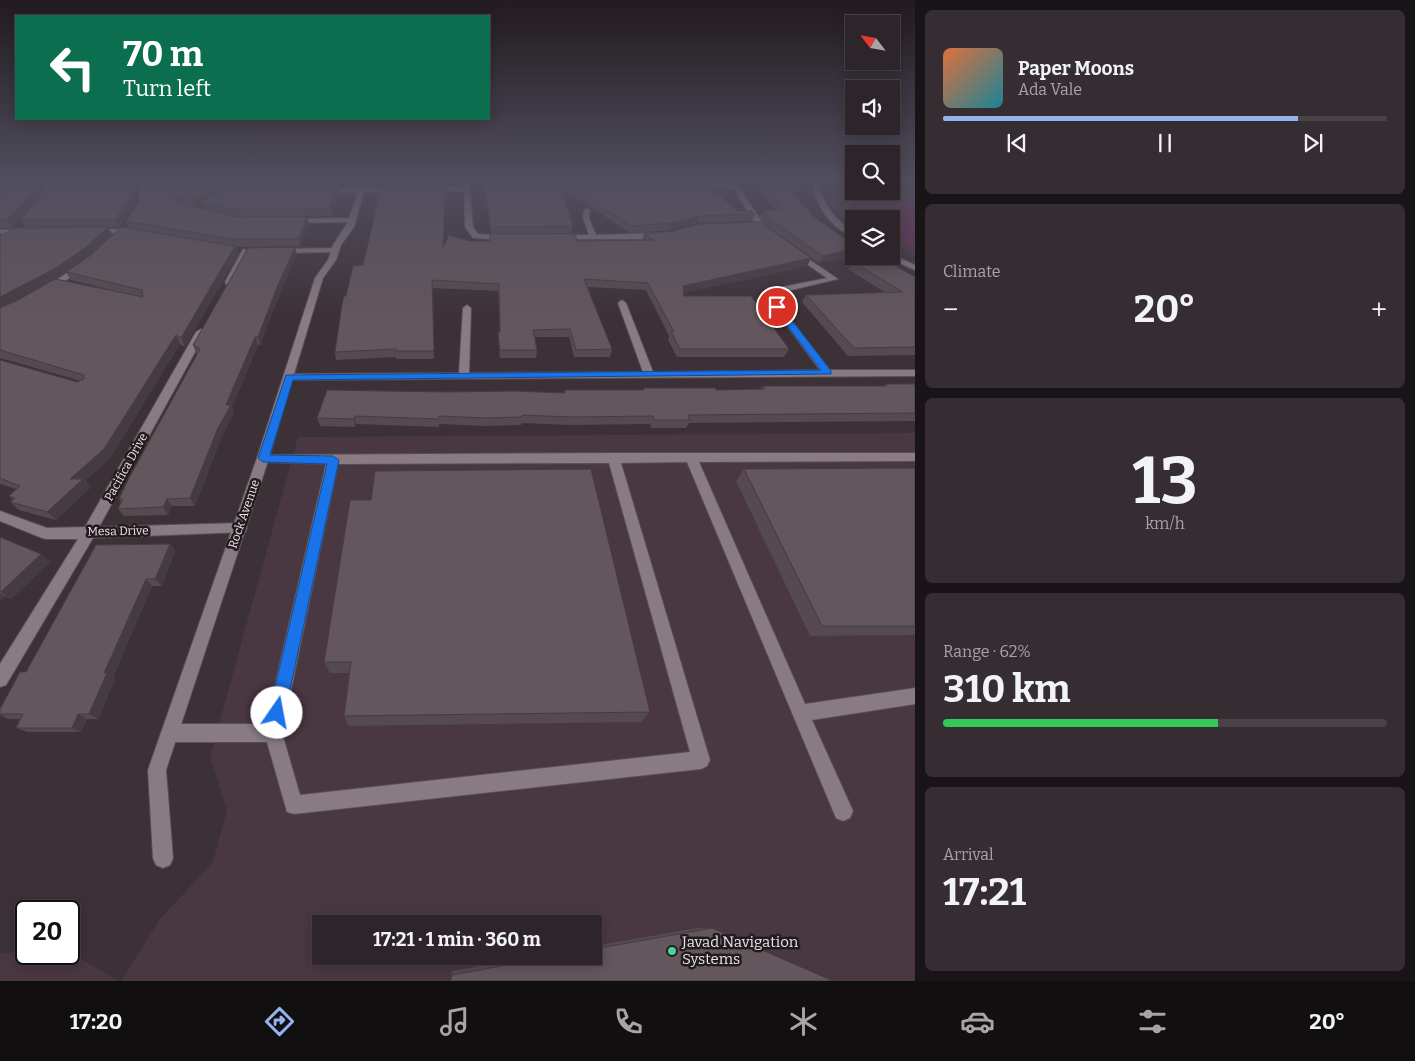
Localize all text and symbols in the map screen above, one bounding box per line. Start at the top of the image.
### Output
north arrow [845,15,900,70]
map controls [845,15,900,265]
text: 70 m [123,33,203,75]
icon: left [40,35,105,100]
text: Paper Moons [1018,57,1134,80]
text: Turn left [123,75,211,102]
button: sound [845,80,900,135]
text: Ada Vale [1018,80,1082,99]
icon: previous [1003,129,1031,157]
icon: pause [1151,129,1179,157]
icon: next [1299,129,1327,157]
button: search [845,145,900,200]
button: layers [845,210,900,265]
text: Climate [943,262,1001,281]
pin [756,286,798,328]
text: 20° [1134,286,1196,332]
icon: arrive [763,293,791,321]
text: − [943,293,958,326]
text: + [1371,293,1387,326]
street label: Pacifica Drive [102,431,150,503]
text: 13 [1132,442,1198,520]
street label: Rock Avenue [226,478,262,550]
text: km/h [1145,514,1185,533]
street label: Mesa Drive [87,523,149,539]
text: Range · 62% [943,642,1031,661]
text: 310 km [943,666,1071,712]
position arrow [250,686,302,738]
text: Arrival [943,845,994,864]
text: 17:21 [943,869,1026,915]
speed limit sign: 20 [15,900,80,965]
text: 17:21 · 1 min · 360 m [373,928,541,951]
place label: Javad Navigation Systems [681,933,799,968]
marker: Javad Navigation Systems [666,945,678,957]
icon: directions [262,1004,297,1039]
icon: music [437,1004,472,1039]
icon: phone [611,1004,646,1039]
icon: climate [786,1004,821,1039]
icon: car [960,1004,995,1039]
icon: filters [1135,1004,1170,1039]
text: 17:20 [70,1008,122,1035]
text: 20° [1309,1008,1345,1035]

